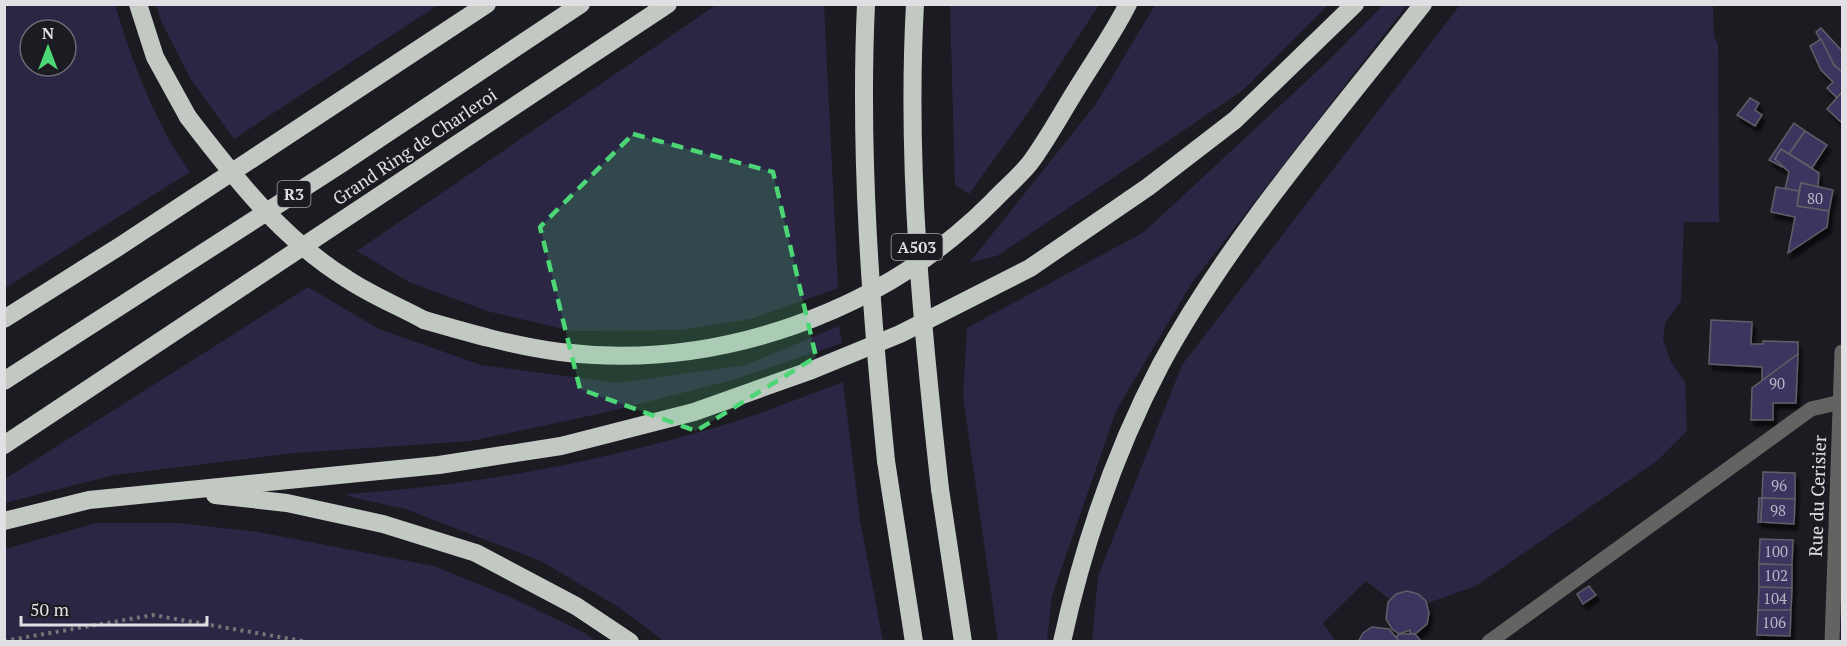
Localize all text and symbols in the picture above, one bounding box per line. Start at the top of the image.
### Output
north arrow [18,18,78,78]
text: N [42,22,54,44]
street label: Grand Ring de Charleroi [328,82,501,210]
road number: R3 [278,181,310,207]
house number: 80 [1807,188,1823,208]
road number: A503 [892,234,942,260]
house number: 90 [1769,373,1785,393]
street label: Rue du Cerisier [1803,435,1831,557]
house number: 96 [1771,475,1787,495]
house number: 98 [1770,500,1786,520]
house number: 100 [1764,541,1788,561]
house number: 102 [1764,565,1788,585]
house number: 104 [1763,588,1787,608]
scale bar [21,589,207,627]
text: 50 m [30,597,70,621]
house number: 106 [1762,612,1786,632]

